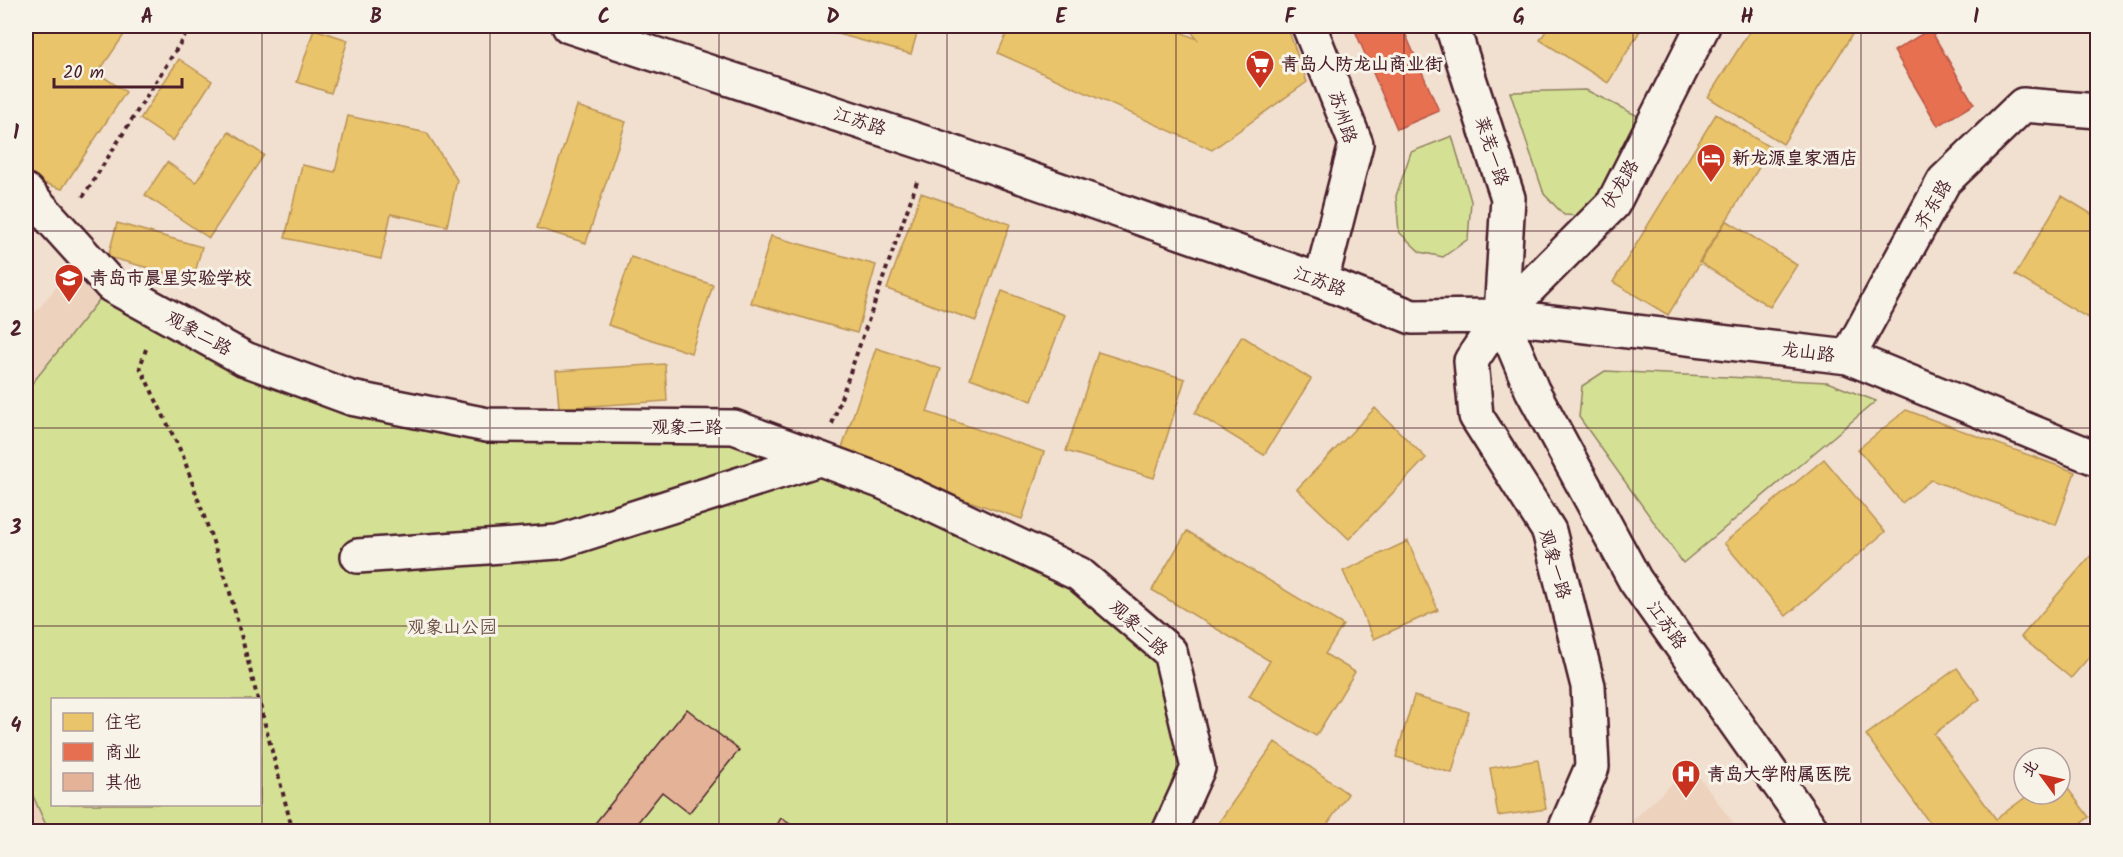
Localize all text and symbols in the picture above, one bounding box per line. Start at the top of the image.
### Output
text: A [141,2,153,34]
text: B [370,2,382,34]
text: C [598,2,610,34]
text: D [826,2,840,34]
text: E [1055,2,1067,34]
text: F [1285,2,1297,34]
text: G [1513,2,1525,34]
text: H [1740,2,1754,34]
text: I [1973,2,1979,34]
supermarket icon: 青岛人防龙山商业街 [1244,48,1276,90]
scale bar [54,51,182,89]
place label: 青岛人防龙山商业街 [1281,51,1443,80]
text: 20 m [63,59,104,88]
street label: 苏州路 [1319,87,1364,148]
street label: 江苏路 [829,100,890,145]
street label: 莱芜一路 [1466,113,1515,190]
text: 1 [13,118,19,150]
hotel icon: 新龙源皇家酒店 [1695,142,1727,184]
place label: 新龙源皇家酒店 [1732,145,1858,174]
street label: 伏龙路 [1595,154,1648,215]
street label: 齐东路 [1908,174,1961,235]
street label: 江苏路 [1289,260,1350,305]
school or university icon: 青岛市晨星实验学校 [53,262,85,304]
place label: 青岛市晨星实验学校 [90,265,252,294]
street label: 观象二路 [160,304,237,364]
text: 2 [10,315,22,347]
street label: 龙山路 [1779,336,1836,371]
street label: 观象二路 [651,414,723,443]
text: 3 [10,513,22,545]
street label: 观象一路 [1530,526,1577,603]
street label: 观象二路 [1102,594,1174,664]
street label: 江苏路 [1638,595,1693,656]
park label: 观象山公园 [407,614,497,643]
legend [51,698,261,806]
text: 住宅 [105,709,141,738]
text: 4 [11,711,22,743]
text: 商业 [105,739,141,768]
north arrow [2012,746,2072,806]
text: 北 [2016,755,2046,782]
hospital icon: 青岛大学附属医院 [1670,758,1702,800]
place label: 青岛大学附属医院 [1707,761,1851,790]
text: 其他 [105,769,141,798]

